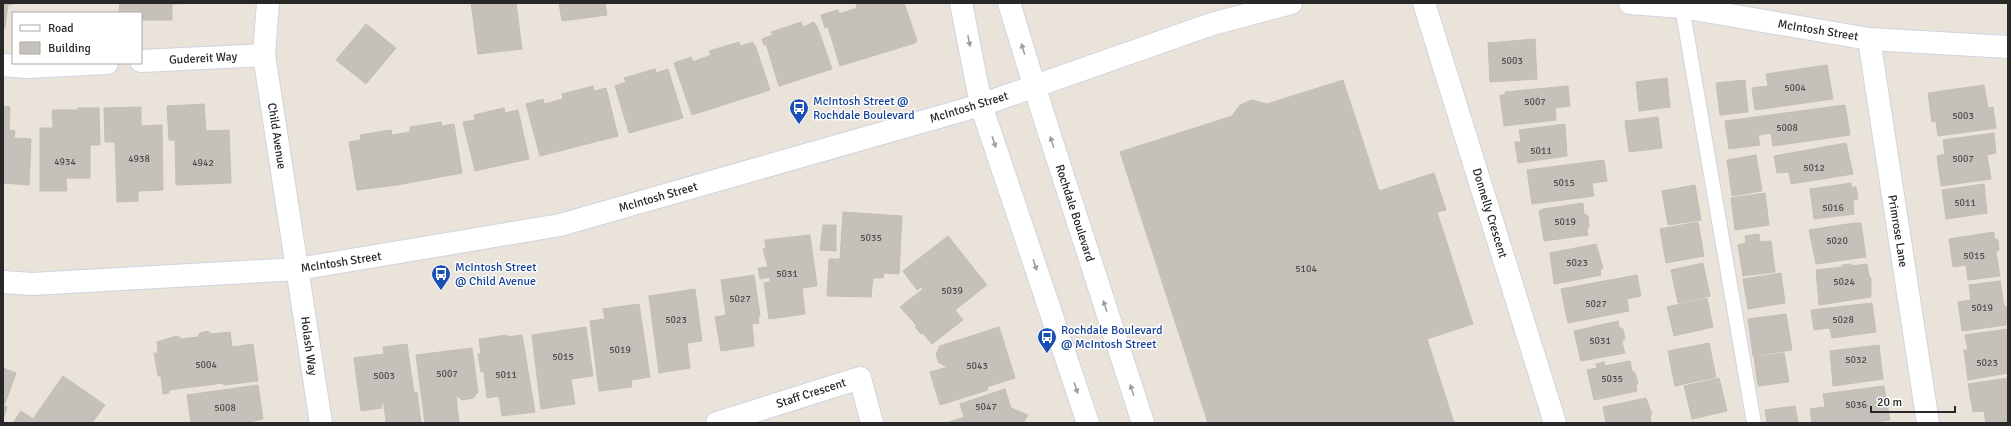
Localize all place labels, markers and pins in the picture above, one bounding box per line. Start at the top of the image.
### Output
place label: McIntosh Street @ Rochdale Boulevard [813,94,915,123]
bus stop icon: McIntosh Street @ Rochdale Boulevard [788,97,810,125]
place label: McIntosh Street @ Child Avenue [455,260,536,289]
bus stop icon: McIntosh Street @ Child Avenue [430,263,452,291]
place label: Rochdale Boulevard @ McIntosh Street [1061,323,1163,352]
bus stop icon: Rochdale Boulevard @ McIntosh Street [1036,326,1058,354]

